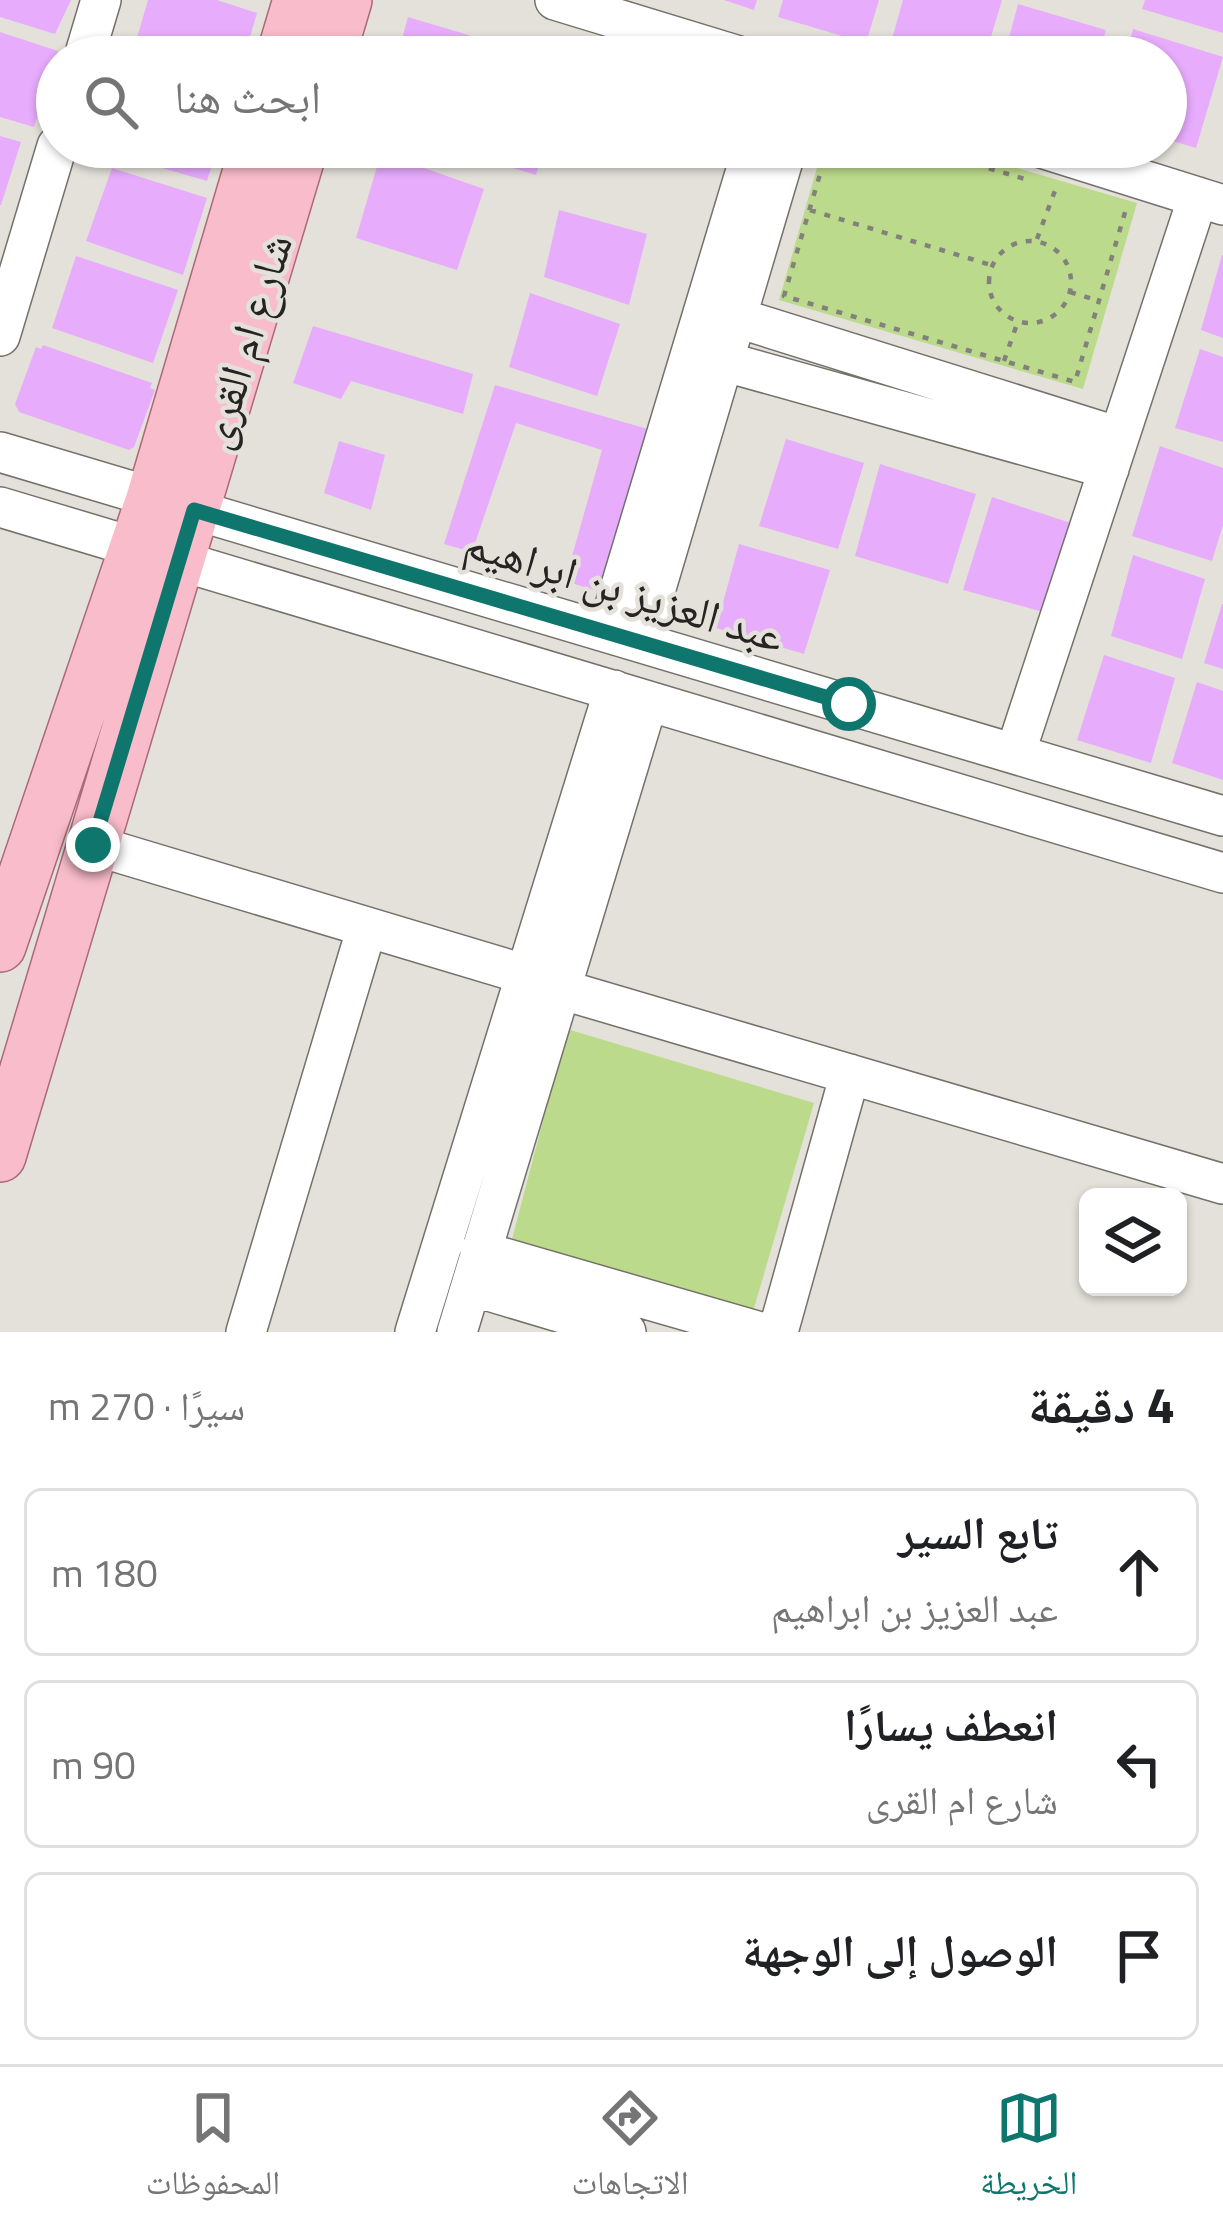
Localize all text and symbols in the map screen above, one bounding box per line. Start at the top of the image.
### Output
search box [36,36,1187,168]
text: ابحث هنا [174,62,321,130]
icon: search [78,69,144,135]
street label: شارع ام القرى [179,225,309,457]
street label: عبد العزيز بن ابراهيم [457,507,793,669]
route start [822,677,876,731]
route end [66,818,120,872]
map controls [1079,1188,1187,1296]
button: layers [1079,1188,1187,1296]
text: 4 دقيقة [1028,1365,1175,1443]
text: سيرًا · 270 m [48,1376,245,1435]
text: تابع السير [898,1498,1058,1566]
icon: ahead [1106,1539,1172,1605]
text: 180 m [51,1543,158,1602]
text: عبد العزيز بن ابراهيم [771,1578,1058,1637]
text: انعطف يسارًا [844,1690,1058,1758]
icon: left [1106,1731,1172,1797]
text: 90 m [51,1735,136,1794]
text: شارع ام القرى [866,1770,1058,1829]
text: الوصول إلى الوجهة [742,1916,1058,1984]
icon: arrive [1106,1923,1172,1989]
tab: المحفوظات [146,2085,280,2215]
tab: الاتجاهات [571,2085,689,2215]
tab: الخريطة [980,2085,1077,2215]

